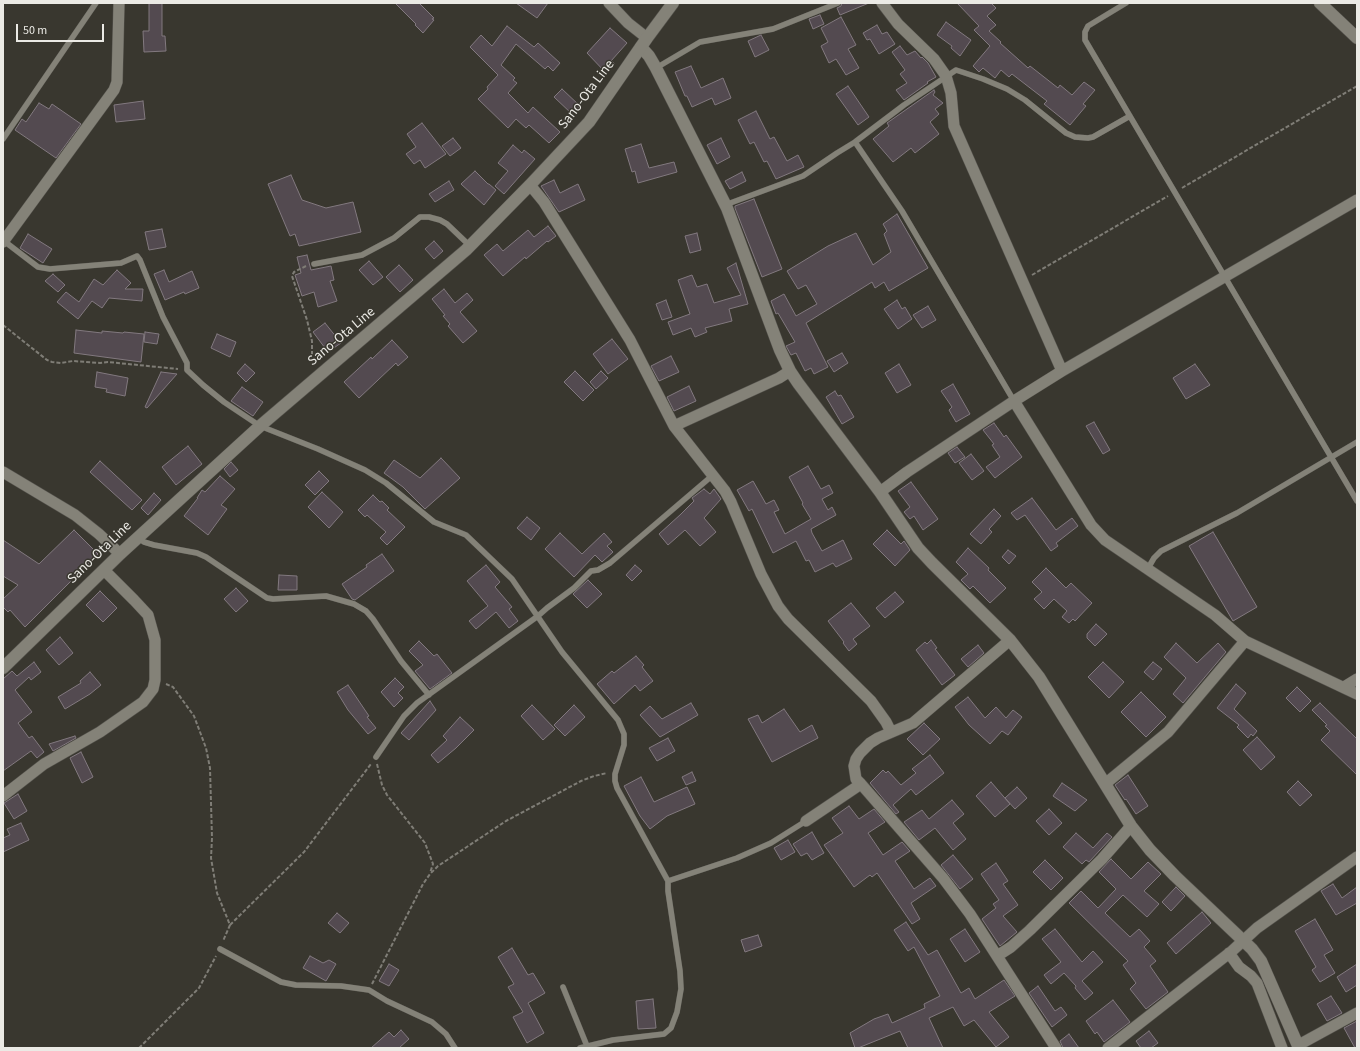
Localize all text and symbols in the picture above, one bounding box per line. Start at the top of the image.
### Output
scale bar [18,16,106,42]
text: 50 m [23,22,47,39]
street label: Sano-Ota Line [555,57,619,133]
street label: Sano-Ota Line [305,304,379,370]
street label: Sano-Ota Line [64,518,136,588]

